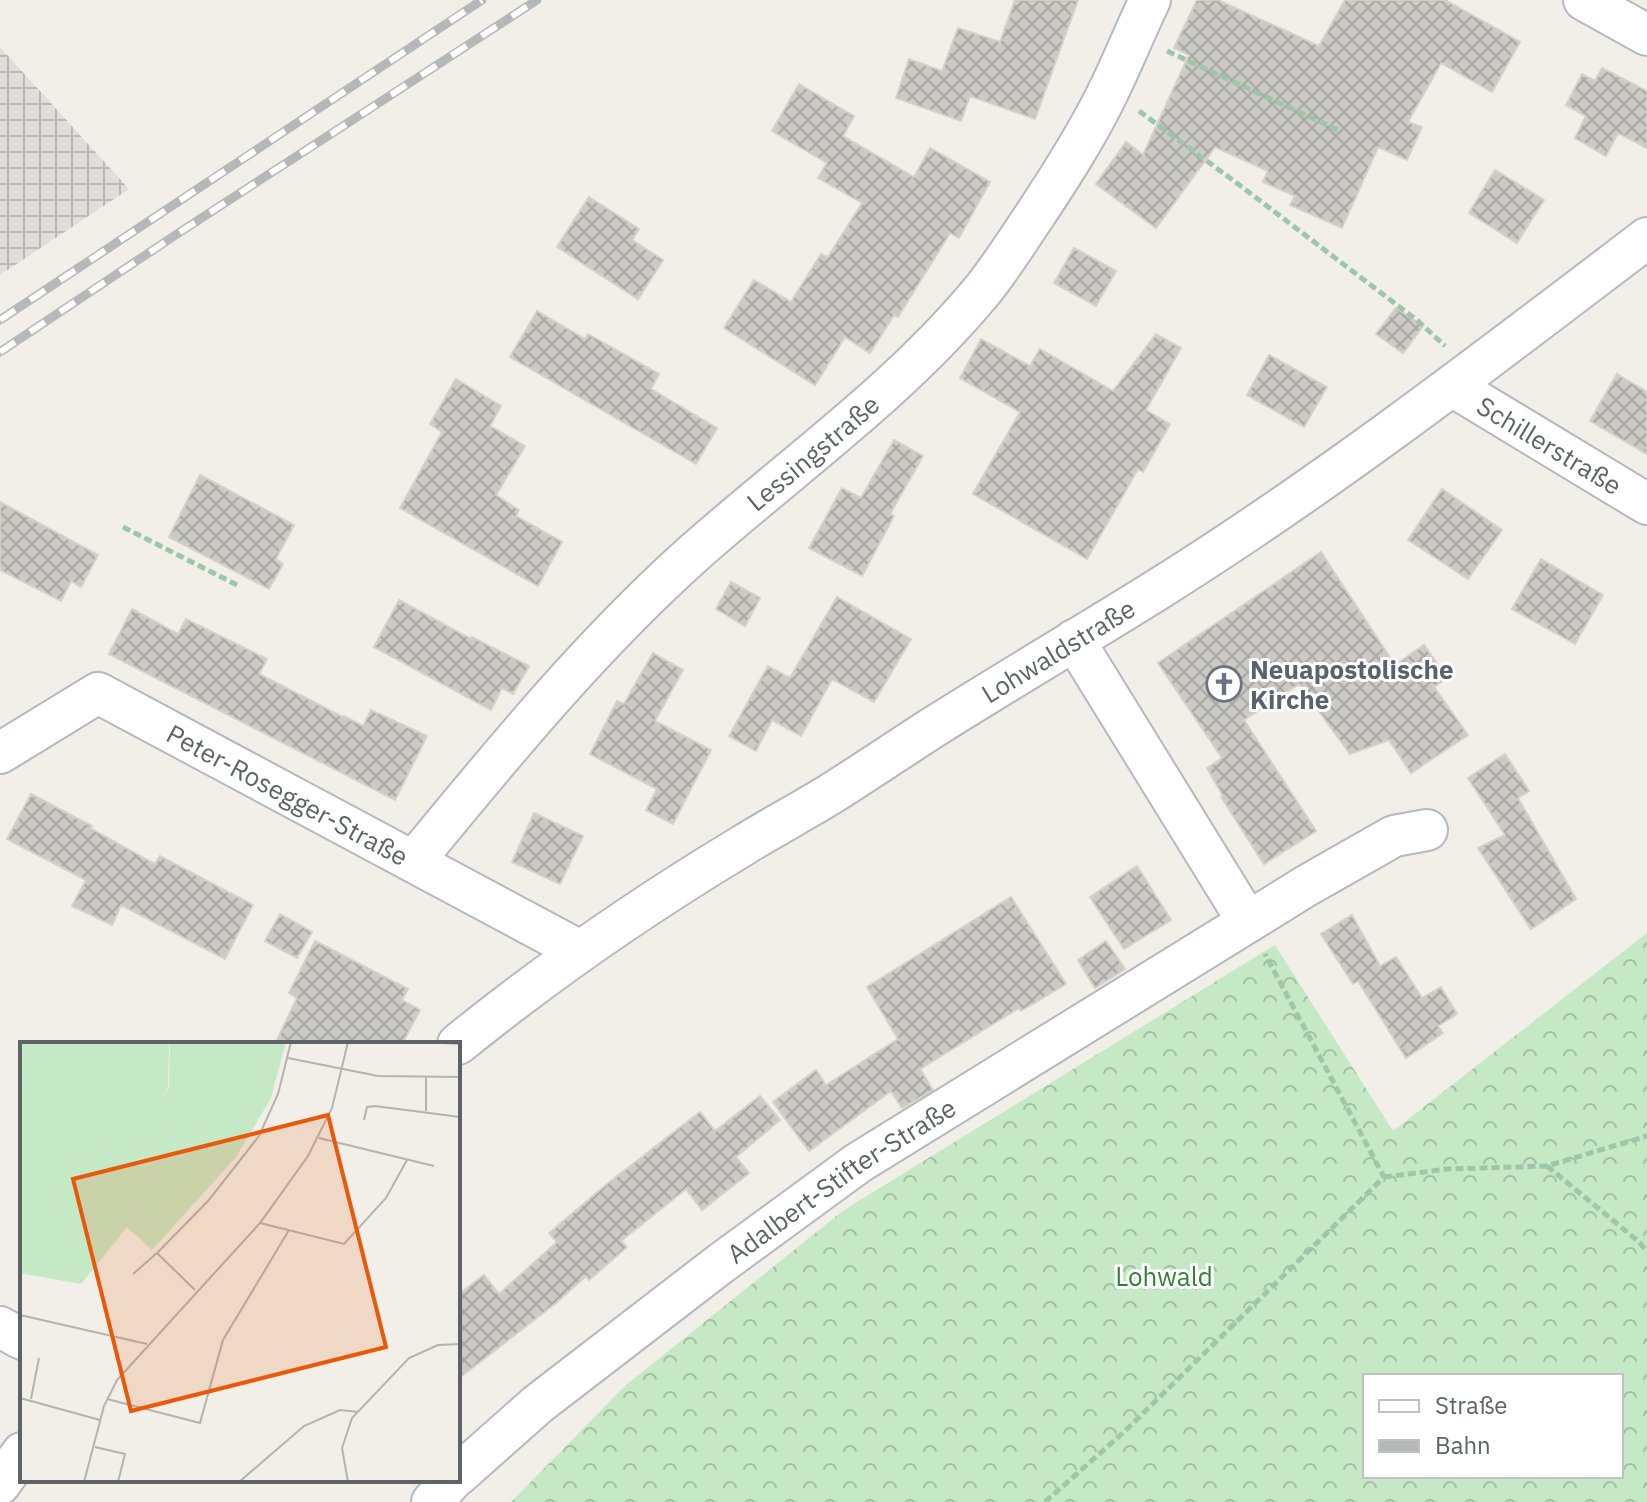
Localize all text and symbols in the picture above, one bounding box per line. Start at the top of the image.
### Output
street label: Lessingstraße [739,387,886,518]
street label: Schillerstraße [1471,388,1628,502]
street label: Lohwaldstraße [975,591,1141,710]
place label: Neuapostolische Kirche [1250,652,1454,716]
church icon: Neuapostolische Kirche [1205,665,1243,703]
street label: Peter-Rosegger-Straße [161,716,414,873]
inset map [20,1042,460,1482]
street label: Adalbert-Stifter-Straße [720,1090,962,1270]
park label: Lohwald [1115,1259,1213,1293]
legend [1363,1374,1623,1478]
text: Straße [1435,1389,1507,1421]
text: Bahn [1435,1429,1491,1461]

